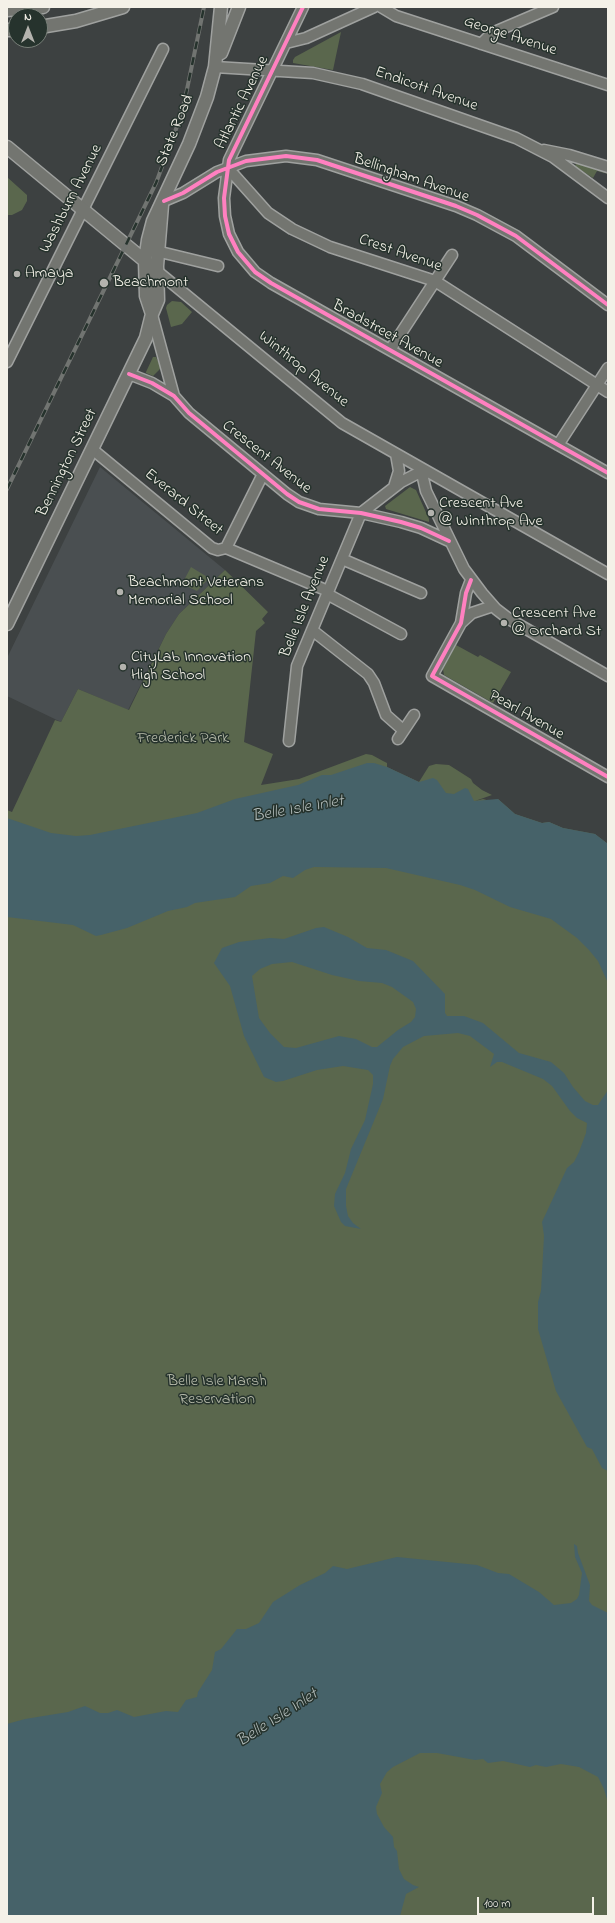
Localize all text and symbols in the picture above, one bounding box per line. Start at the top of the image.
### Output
north arrow [8,8,48,48]
text: N [24,9,32,25]
street label: George Avenue [461,13,559,61]
street label: Atlantic Avenue [212,53,274,153]
street label: Endicott Avenue [372,63,480,117]
street label: State Road [153,92,199,170]
street label: Washburn Avenue [36,142,108,256]
street label: Bellingham Avenue [351,150,471,208]
street label: Crest Avenue [356,231,444,277]
place label: Amaya [25,264,73,284]
marker: Amaya [12,269,22,279]
place label: Beachmont [113,273,188,293]
marker: Beachmont [98,277,110,289]
street label: Bradstreet Avenue [328,297,446,373]
street label: Winthrop Avenue [254,328,352,412]
street label: Bennington Street [34,406,102,520]
street label: Crescent Avenue [217,417,315,499]
street label: Everard Street [140,466,226,540]
place label: Crescent Ave @ Winthrop Ave [439,494,543,532]
marker: Crescent Ave @ Winthrop Ave [426,508,436,518]
street label: Belle Isle Avenue [277,553,335,661]
place label: Beachmont Veterans Memorial School [128,573,264,611]
marker: Beachmont Veterans Memorial School [115,587,125,597]
place label: Crescent Ave @ Orchard St [512,604,601,642]
marker: Crescent Ave @ Orchard St [499,618,509,628]
place label: CityLab Innovation High School [131,648,251,686]
marker: CityLab Innovation High School [118,662,128,672]
street label: Pearl Avenue [485,687,567,745]
park label: Frederick Park [137,729,229,749]
water label: Belle Isle Inlet [251,792,345,828]
park label: Belle Isle Marsh Reservation [167,1372,267,1410]
water label: Belle Isle Inlet [234,1685,322,1753]
scale bar [479,1889,596,1915]
text: 100 m [484,1895,511,1913]

